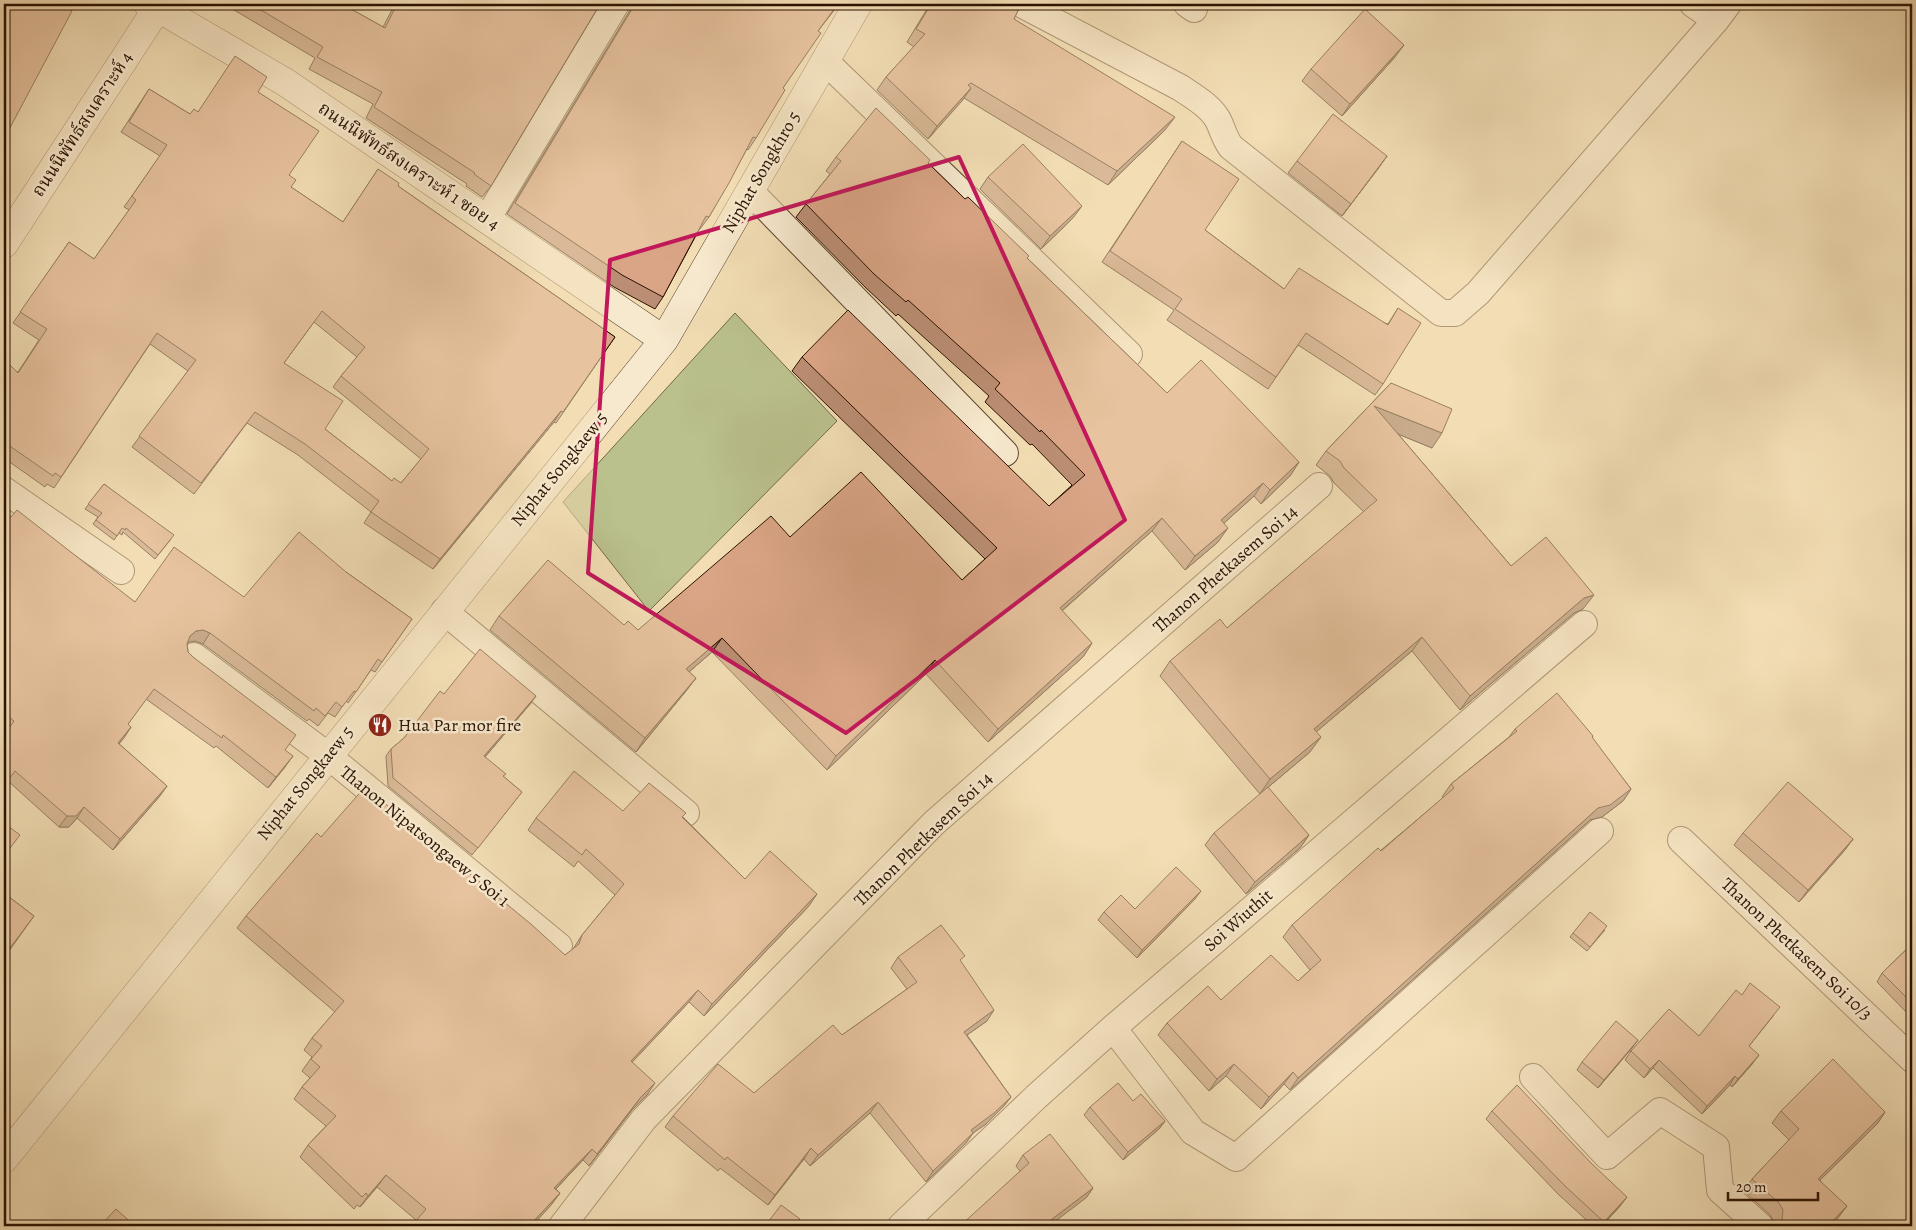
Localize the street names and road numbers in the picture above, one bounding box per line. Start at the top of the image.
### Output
street label: ถนนนิพัทธ์สงเคราะห์ 4 [26,47,138,201]
street label: ถนนนิพัทธ์สงเคราะห์ 1 ซอย 4 [314,96,504,236]
street label: Niphat Songkhro 5 [716,106,806,238]
street label: Niphat Songkaew 5 [505,407,613,531]
street label: Thanon Phetkasem Soi 14 [1148,500,1302,638]
street label: Niphat Songkaew 5 [251,721,359,845]
street label: Thanon Nipatsongaew 5 Soi 1 [335,760,515,912]
street label: Thanon Phetkasem Soi 14 [849,766,997,912]
street label: Thanon Phetkasem Soi 10/3 [1716,872,1878,1026]
street label: Soi Wiuthit [1198,883,1278,957]

